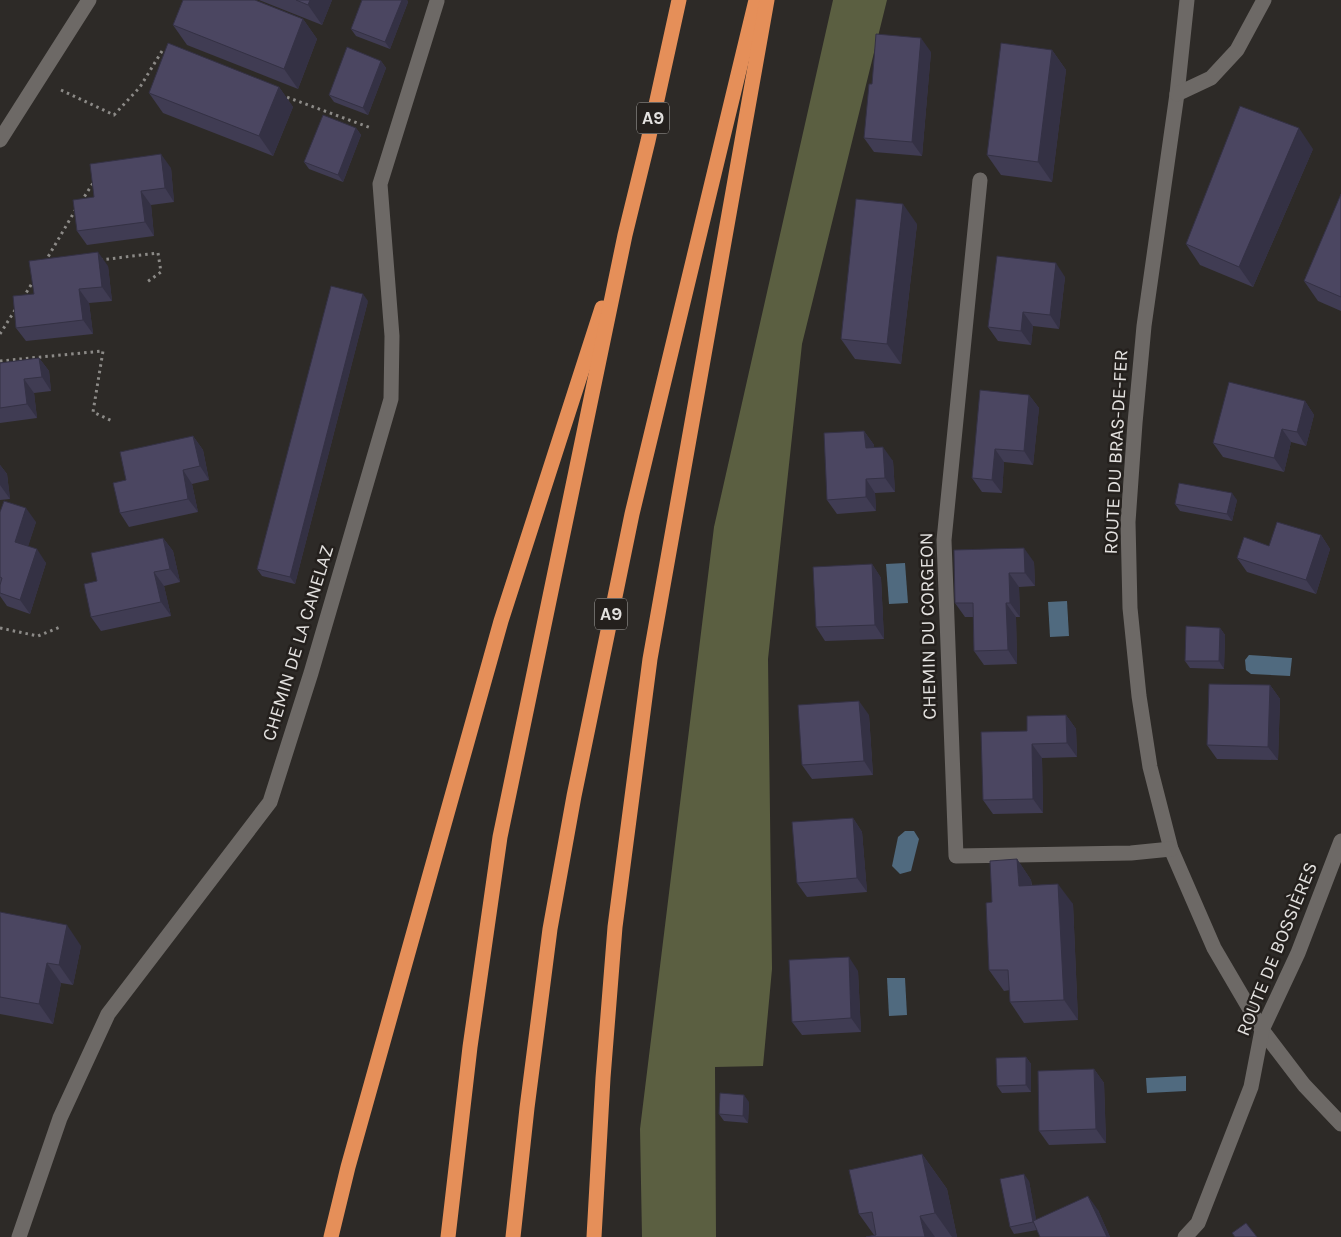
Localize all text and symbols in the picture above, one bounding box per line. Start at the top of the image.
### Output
road number: A9 [637,102,669,134]
street label: ROUTE DU BRAS-DE-FER [1100,349,1132,555]
street label: CHEMIN DU CORGEON [915,532,941,720]
street label: CHEMIN DE LA CANELAZ [258,543,338,743]
road number: A9 [595,598,627,630]
street label: ROUTE DE BOSSIÈRES [1231,858,1322,1039]

